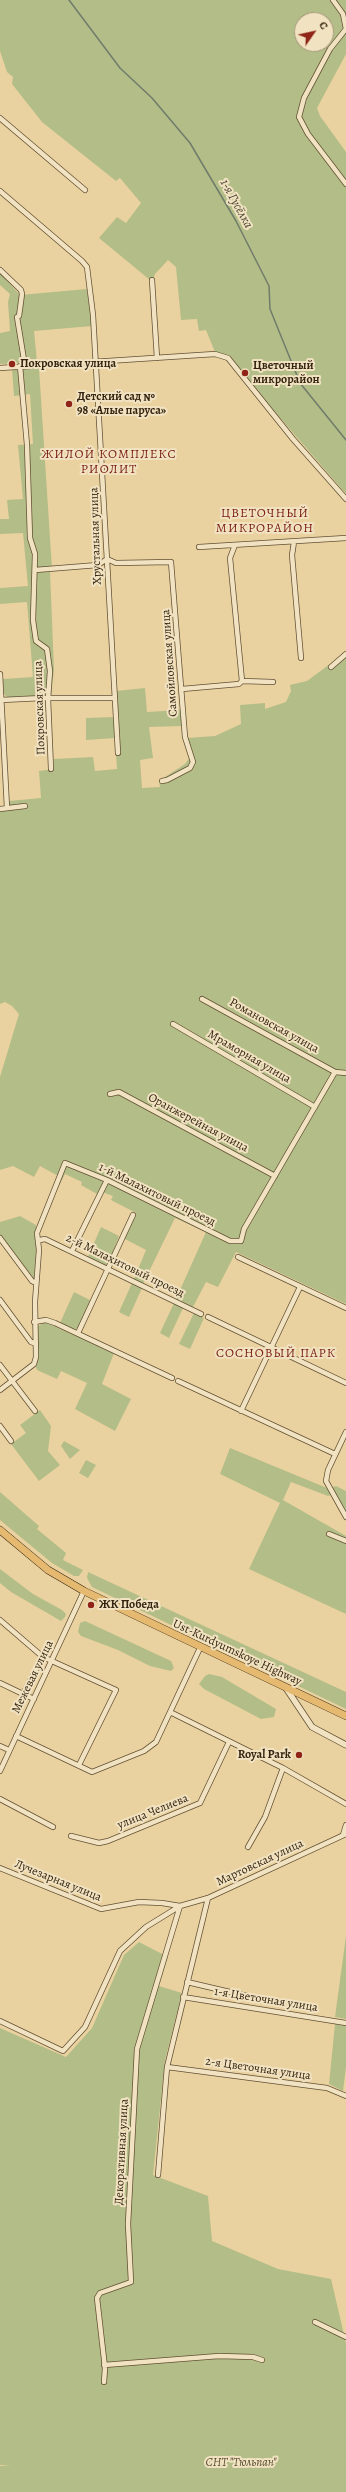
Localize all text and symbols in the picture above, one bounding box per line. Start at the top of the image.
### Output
north arrow [294,12,334,52]
text: С [315,19,332,33]
water label: 1-я Гусёлка [216,177,256,231]
place label: Покровская улица [20,357,116,371]
marker: Покровская улица [7,359,17,369]
place label: Цветочный микрорайон [253,359,320,387]
marker: Цветочный микрорайон [240,368,250,378]
place label: Детский сад № 98 «Алые паруса» [77,390,166,418]
marker: Детский сад № 98 «Алые паруса» [64,399,74,409]
district label: ЖИЛОЙ КОМПЛЕКС РИОЛИТ [41,447,177,478]
street label: Хрустальная улица [87,487,105,585]
district label: ЦВЕТОЧНЫЙ МИКРОРАЙОН [216,506,314,537]
street label: Самойловская улица [159,609,181,717]
street label: Покровская улица [31,661,49,755]
street label: Романовская улица [227,995,321,1057]
street label: Мраморная улица [205,1027,293,1087]
street label: Оранжерейная улица [145,1090,251,1156]
street label: 1-й Малахитовый проезд [96,1160,218,1230]
street label: 2-й Малахитовый проезд [63,1231,187,1301]
district label: СОСНОВЫЙ ПАРК [216,1346,336,1362]
place label: ЖК Победа [99,1598,159,1612]
marker: ЖК Победа [86,1600,96,1610]
street label: Ust-Kurdyumskoye Highway [170,1617,304,1689]
street label: Межевая улица [9,1638,57,1716]
place label: Royal Park [238,1748,291,1762]
marker: Royal Park [294,1750,304,1760]
street label: улица Челиева [115,1791,191,1833]
street label: Мартовская улица [214,1837,306,1889]
street label: Лучезарная улица [12,1857,104,1905]
street label: 1-я Цветочная улица [213,1985,319,2015]
street label: 2-я Цветочная улица [204,2054,312,2084]
street label: Декоративная улица [112,2098,132,2206]
park label: СНТ "Тюльпан" [206,2456,276,2470]

